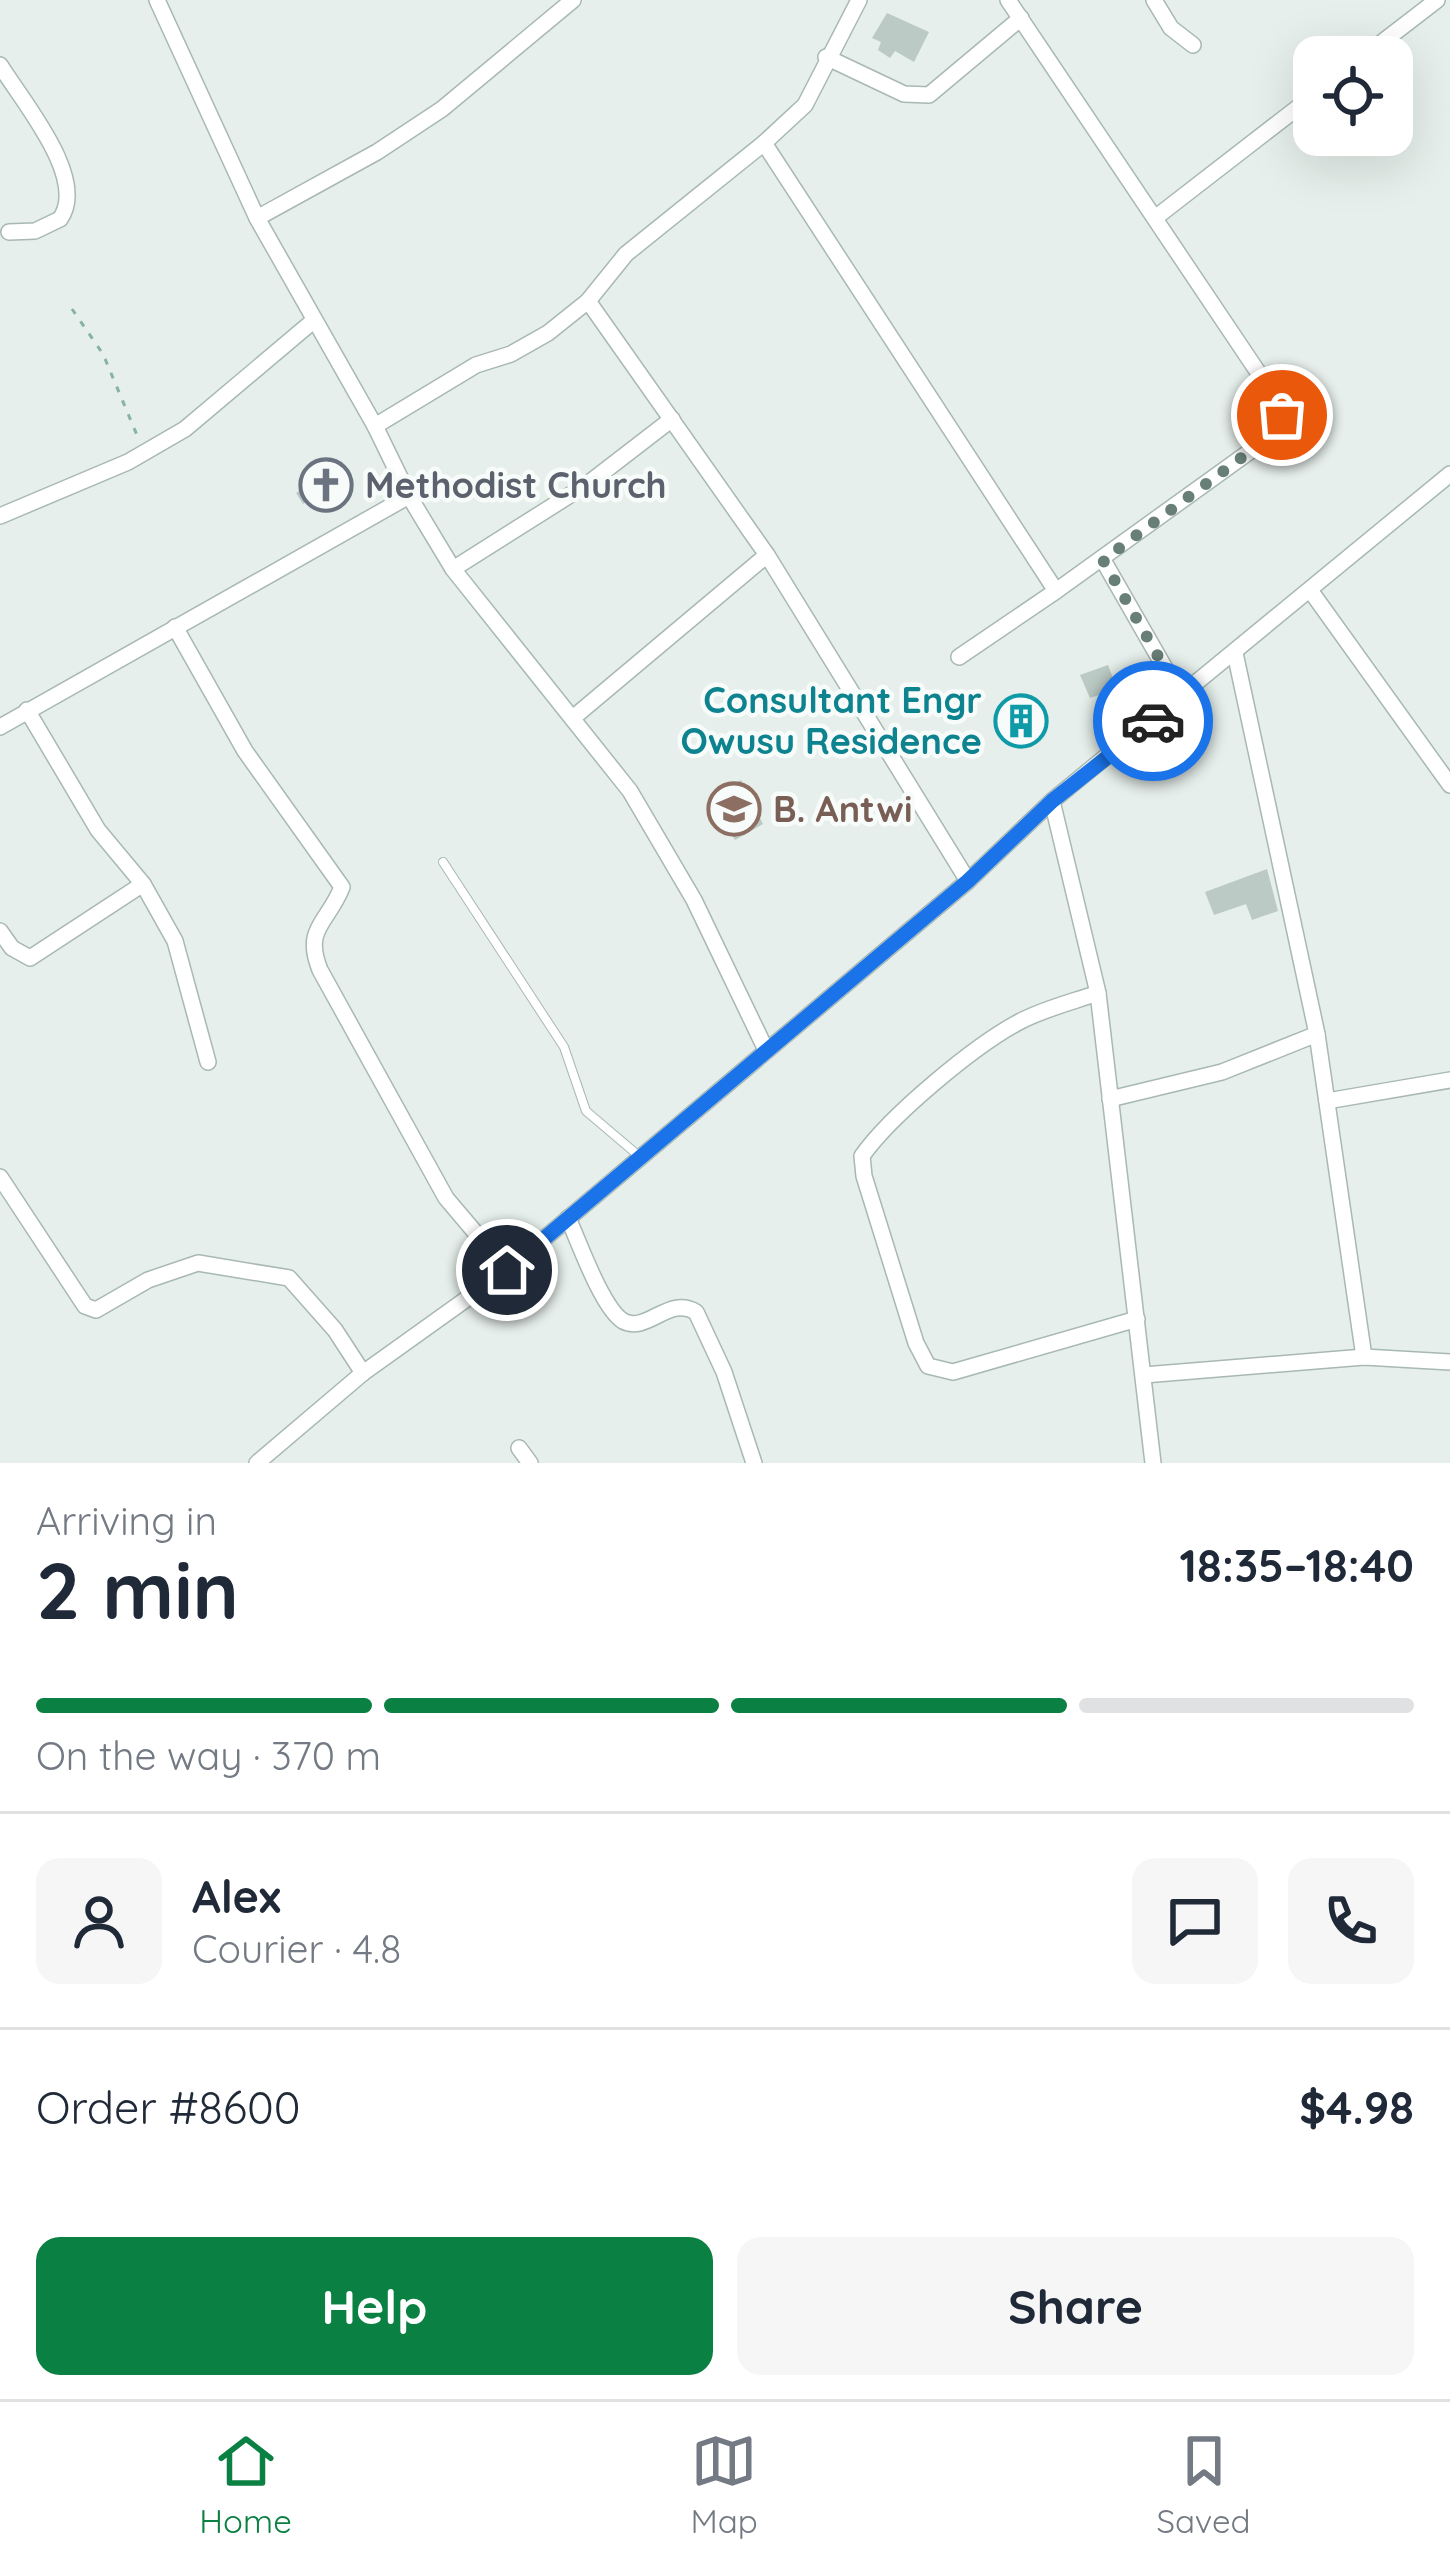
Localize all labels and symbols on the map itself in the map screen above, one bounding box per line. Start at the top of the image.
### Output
pin [1231,364,1333,466]
church icon: Methodist Church [298,457,354,513]
place label: Methodist Church [365,462,667,507]
courier [1093,661,1213,781]
place label: Consultant Engr Owusu Residence [680,677,982,763]
building icon: Consultant Engr Owusu Residence [993,693,1049,749]
school or university icon: B. Antwi [706,781,762,837]
place label: B. Antwi [773,786,912,831]
pin [456,1219,558,1321]

